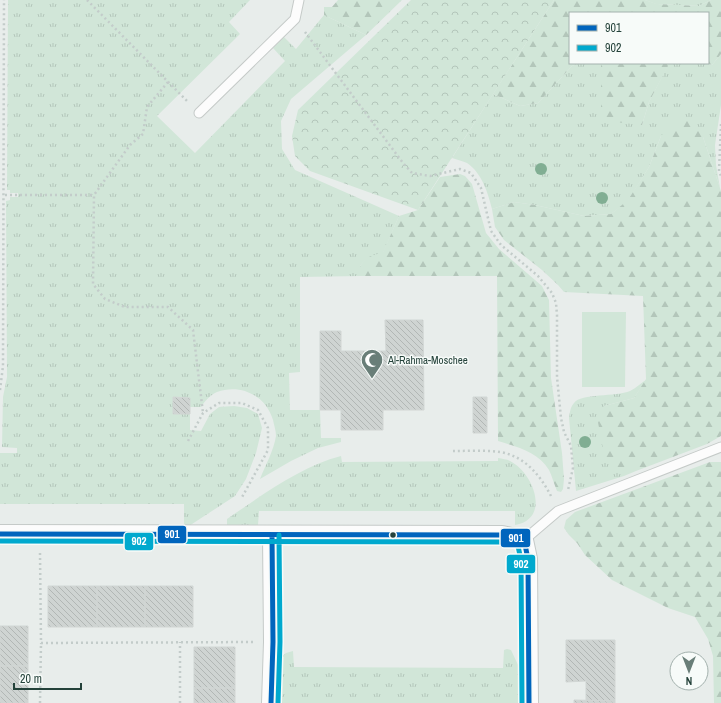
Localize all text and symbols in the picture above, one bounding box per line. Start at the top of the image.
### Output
legend [569,12,709,64]
text: 901 [605,20,622,36]
text: 902 [605,40,621,56]
mosque icon: Al-Rahma-Moschee [359,347,385,380]
place label: Al-Rahma-Moschee [387,353,468,367]
line badge: 901 [157,525,187,544]
text: 901 [164,527,180,541]
line badge: 901 [500,528,531,548]
unlabelled marker [388,530,398,540]
text: 901 [508,531,524,545]
line badge: 902 [124,532,154,551]
text: 902 [131,534,147,548]
line badge: 902 [506,554,536,574]
text: 902 [513,557,529,571]
north arrow [669,651,709,691]
scale bar [14,665,81,691]
text: 20 m [20,671,42,687]
text: N [686,674,692,688]

